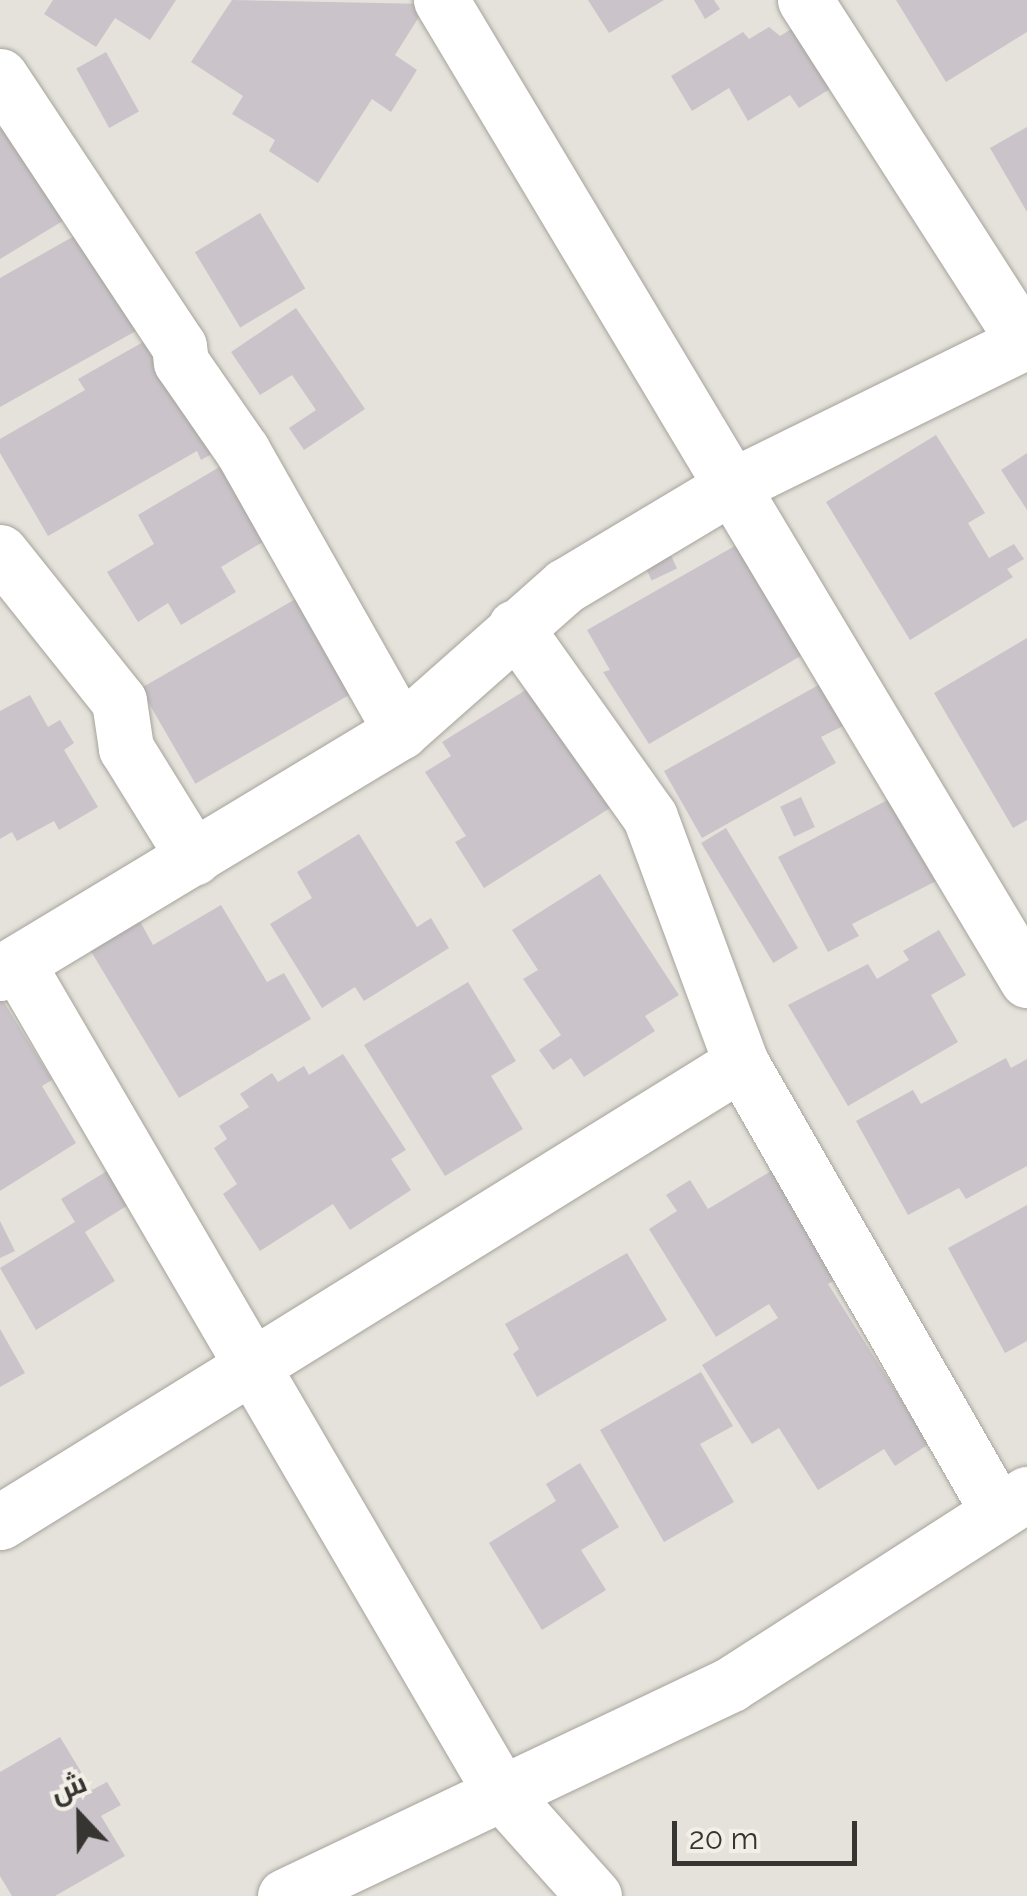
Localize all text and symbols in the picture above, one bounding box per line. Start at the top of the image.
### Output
north arrow [30,1766,130,1866]
text: ش [46,1766,91,1810]
scale bar [677,1801,862,1863]
text: 20 m [689,1821,758,1856]

